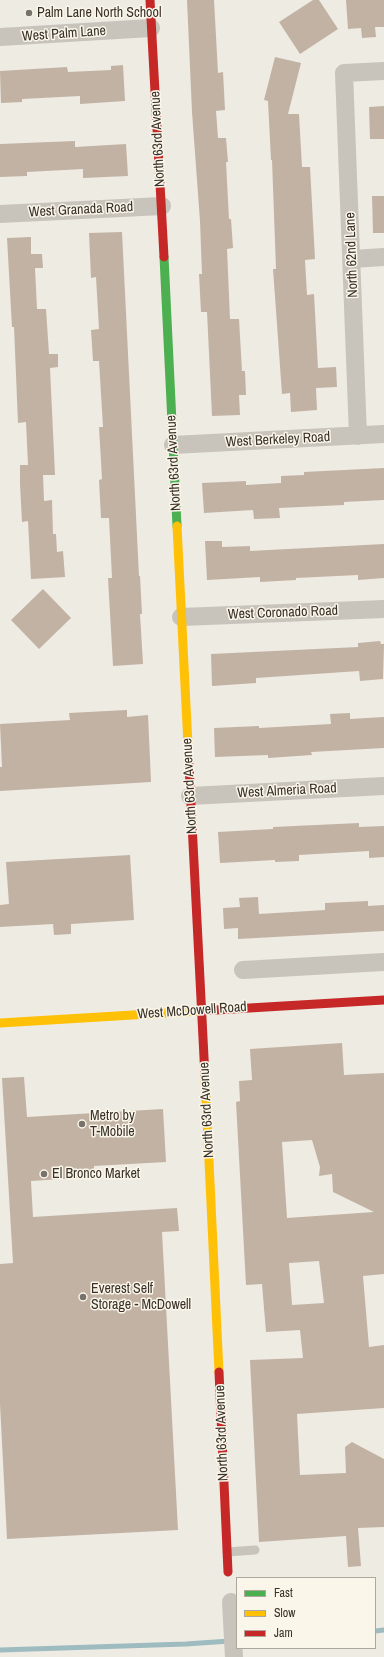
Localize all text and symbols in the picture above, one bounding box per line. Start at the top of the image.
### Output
place label: Palm Lane North School [37,5,161,21]
marker: Palm Lane North School [24,8,34,18]
street label: West Palm Lane [22,23,106,45]
street label: North 63rd Avenue [147,91,169,187]
street label: West Granada Road [28,199,134,221]
street label: North 62nd Lane [342,212,362,298]
street label: North 63rd Avenue [163,415,185,511]
street label: West Berkeley Road [225,429,331,451]
street label: West Coronado Road [228,603,338,623]
street label: North 63rd Avenue [179,738,201,834]
street label: West Almeria Road [237,780,337,802]
street label: West McDowell Road [137,999,247,1023]
street label: North 63rd Avenue [196,1062,218,1158]
place label: Metro by T-Mobile [90,1108,135,1140]
marker: Metro by T-Mobile [77,1119,87,1129]
place label: El Bronco Market [52,1166,140,1182]
marker: El Bronco Market [39,1169,49,1179]
place label: Everest Self Storage - McDowell [91,1281,191,1314]
marker: Everest Self Storage - McDowell [78,1292,88,1302]
street label: North 63rd Avenue [212,1385,232,1481]
legend [236,1577,376,1649]
text: Fast [274,1585,293,1601]
text: Slow [274,1605,295,1621]
text: Jam [274,1625,293,1641]

